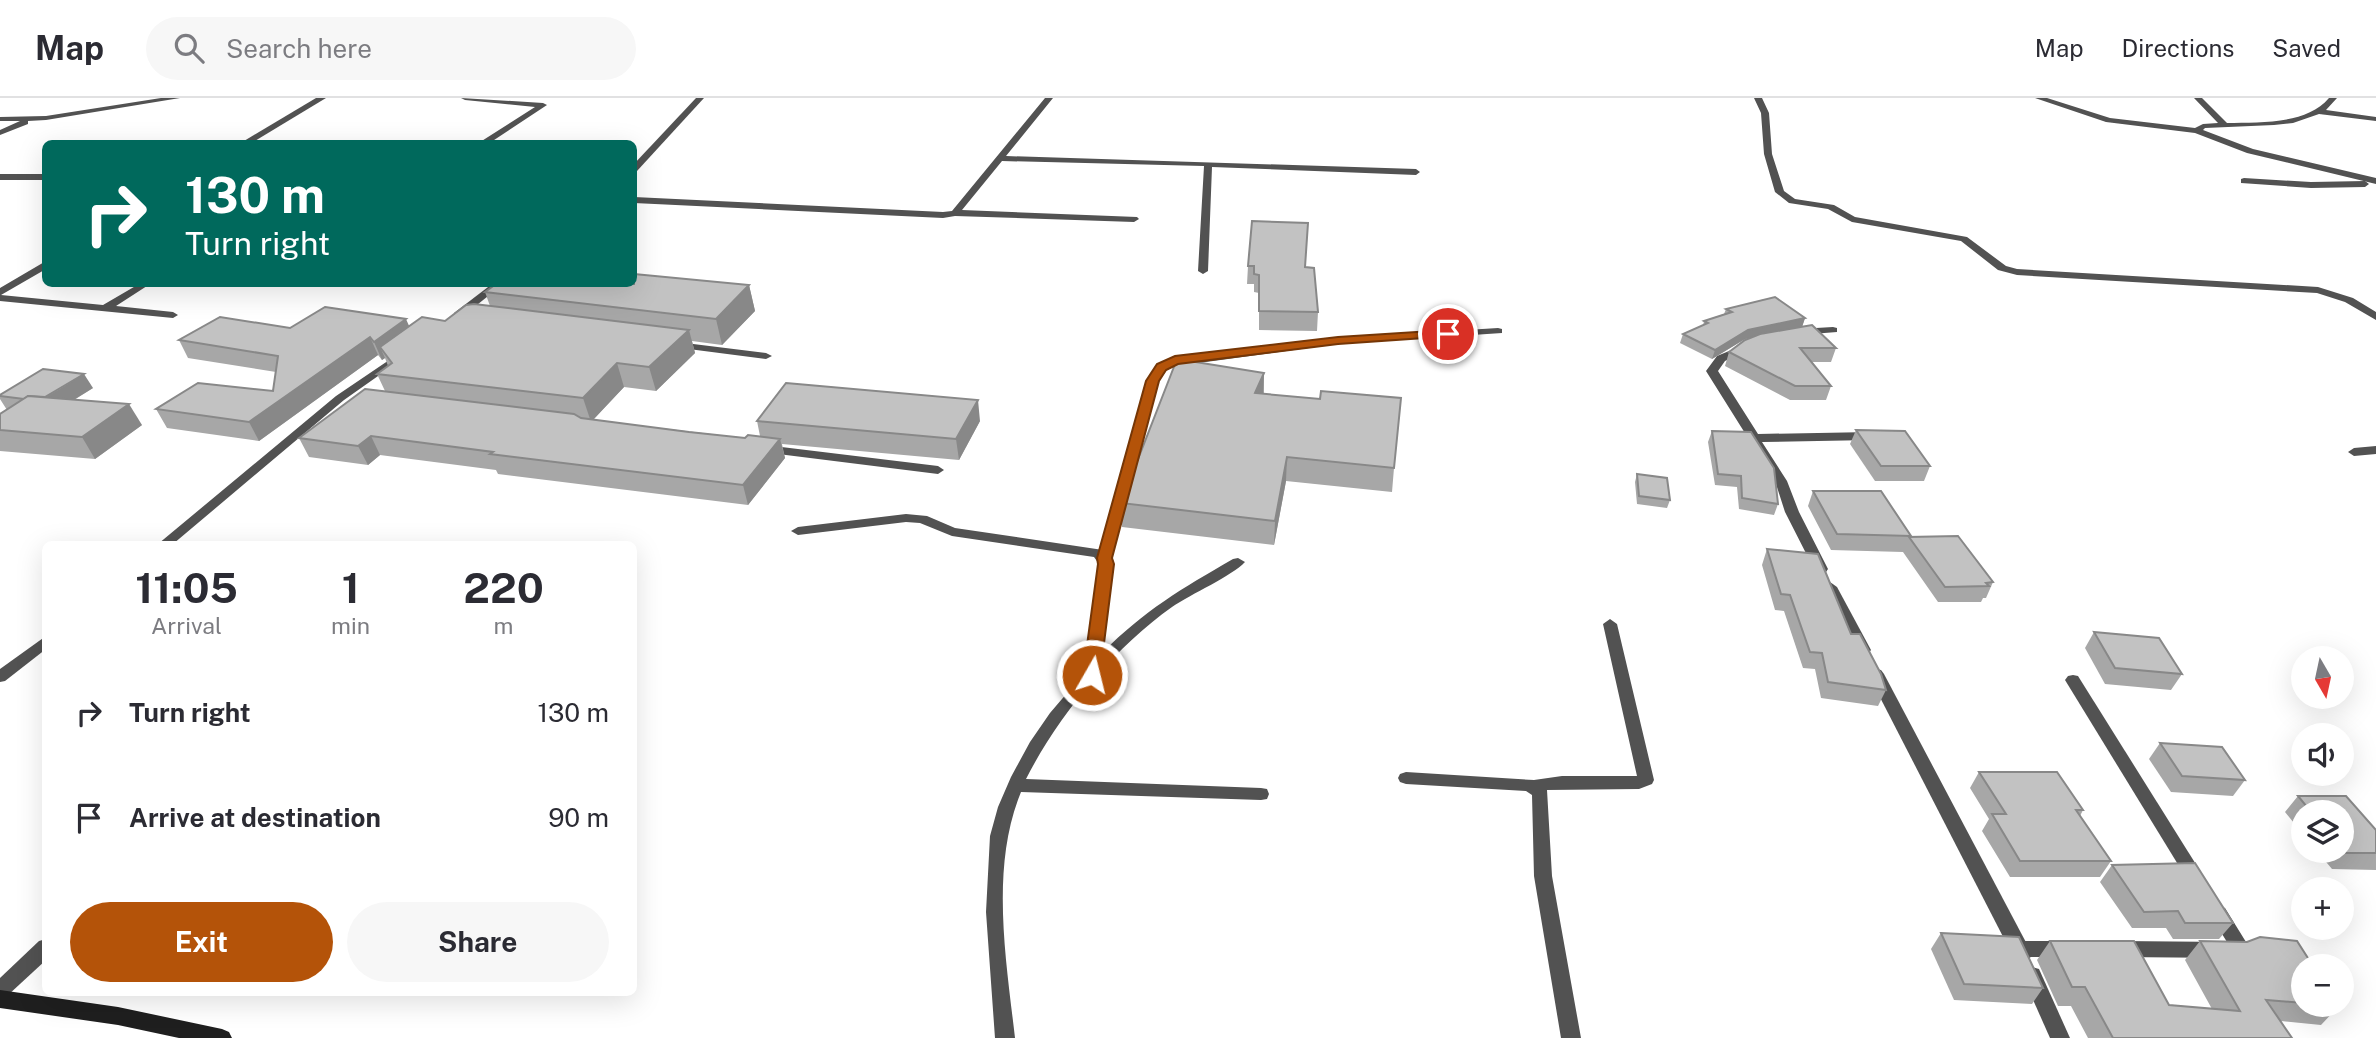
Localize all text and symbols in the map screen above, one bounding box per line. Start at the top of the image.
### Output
search box [146,17,636,80]
text: Map [35,29,104,67]
icon: search [170,29,208,67]
text: Search here [226,33,372,64]
text: Map [2035,34,2084,62]
text: Directions [2122,34,2234,62]
text: Saved [2272,34,2341,62]
text: 130 m [185,166,325,224]
icon: right [70,168,161,259]
text: Turn right [185,225,330,262]
pin [1418,304,1478,364]
icon: arrive [1429,315,1467,353]
text: 11:05 [135,563,238,612]
text: 1 [342,563,360,612]
text: 220 [463,563,544,612]
text: Arrival [151,612,222,639]
text: min [331,612,370,639]
text: m [494,612,513,639]
position arrow [1055,638,1129,712]
north arrow [2291,646,2354,709]
map controls [2291,646,2354,1017]
icon: right [70,694,108,732]
text: Turn right [129,697,251,728]
text: 130 m [537,697,609,728]
button: sound [2291,723,2354,786]
icon: arrive [70,799,108,837]
button: layers [2291,800,2354,863]
text: Arrive at destination [129,802,381,833]
text: 90 m [548,802,609,833]
button: + [2291,877,2354,940]
button: Exit [70,902,333,982]
button: Share [347,902,609,982]
button: − [2291,954,2354,1017]

